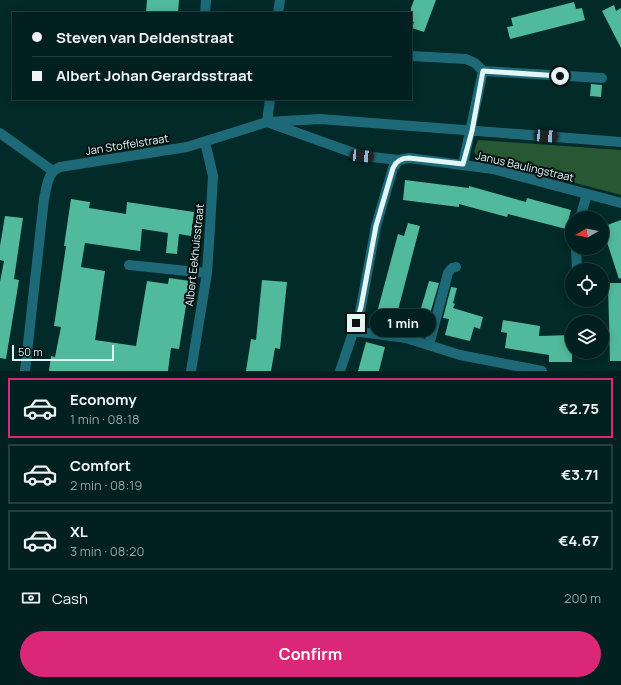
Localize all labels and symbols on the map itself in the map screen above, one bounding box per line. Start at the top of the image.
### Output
route start [551,67,569,85]
car [534,129,558,143]
street label: Jan Stoffelstraat [84,130,170,158]
street label: Janus Baulingstraat [474,147,576,185]
car [350,149,374,163]
street label: Albert Eekhuisstraat [181,203,207,307]
north arrow [565,211,609,255]
callout: 1 min [370,309,436,337]
route end [347,314,365,332]
scale bar [12,343,114,362]

